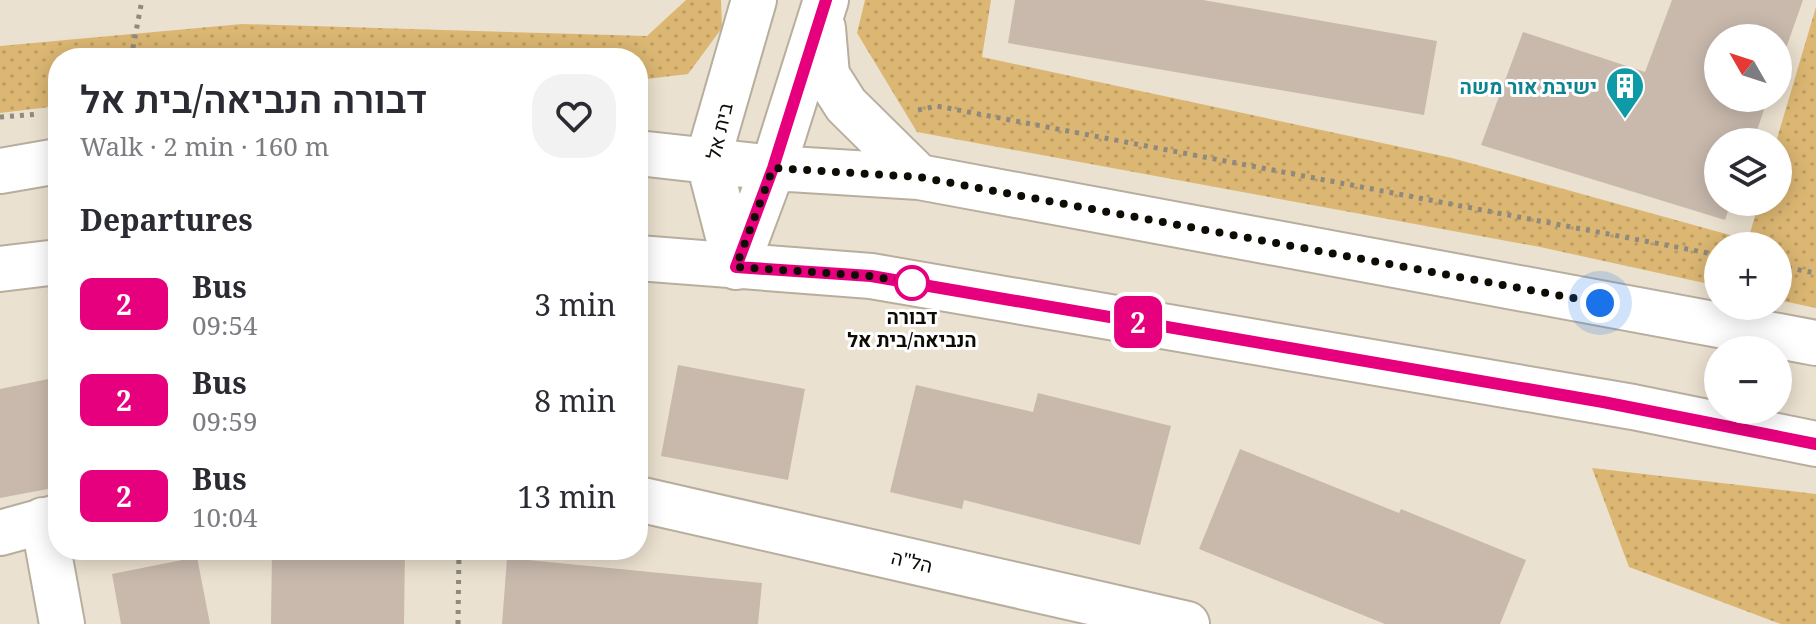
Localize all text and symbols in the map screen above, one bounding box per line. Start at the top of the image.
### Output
north arrow [1704,24,1792,112]
map controls [1704,24,1792,424]
building icon: ישיבת אור משה [1604,65,1646,120]
text: דבורה הנביאה/בית אל [80,72,427,124]
place label: ישיבת אור משה [1460,73,1597,100]
button: heart [532,74,616,158]
street label: בית אל [699,100,739,162]
text: Walk · 2 min · 160 m [80,128,329,164]
button: layers [1704,128,1792,216]
text: Departures [80,199,253,240]
button: + [1704,232,1792,320]
text: Bus [192,266,247,307]
marker: דבורה הנביאה/בית אל [895,266,929,300]
your location [1580,283,1620,323]
text: 3 min [534,284,616,325]
text: 2 [116,285,132,323]
line badge: 2 [1112,296,1164,348]
place label: דבורה הנביאה/בית אל [847,303,977,353]
text: 2 [1130,303,1146,341]
text: 09:54 [192,307,258,343]
button: − [1704,336,1792,424]
text: Bus [192,362,247,403]
text: 8 min [534,380,616,421]
text: 2 [116,381,132,419]
text: 09:59 [192,403,258,439]
text: Bus [192,458,247,499]
text: 13 min [517,476,616,517]
text: 2 [116,477,132,515]
text: 10:04 [192,499,258,535]
street label: הל"ה [889,543,935,579]

